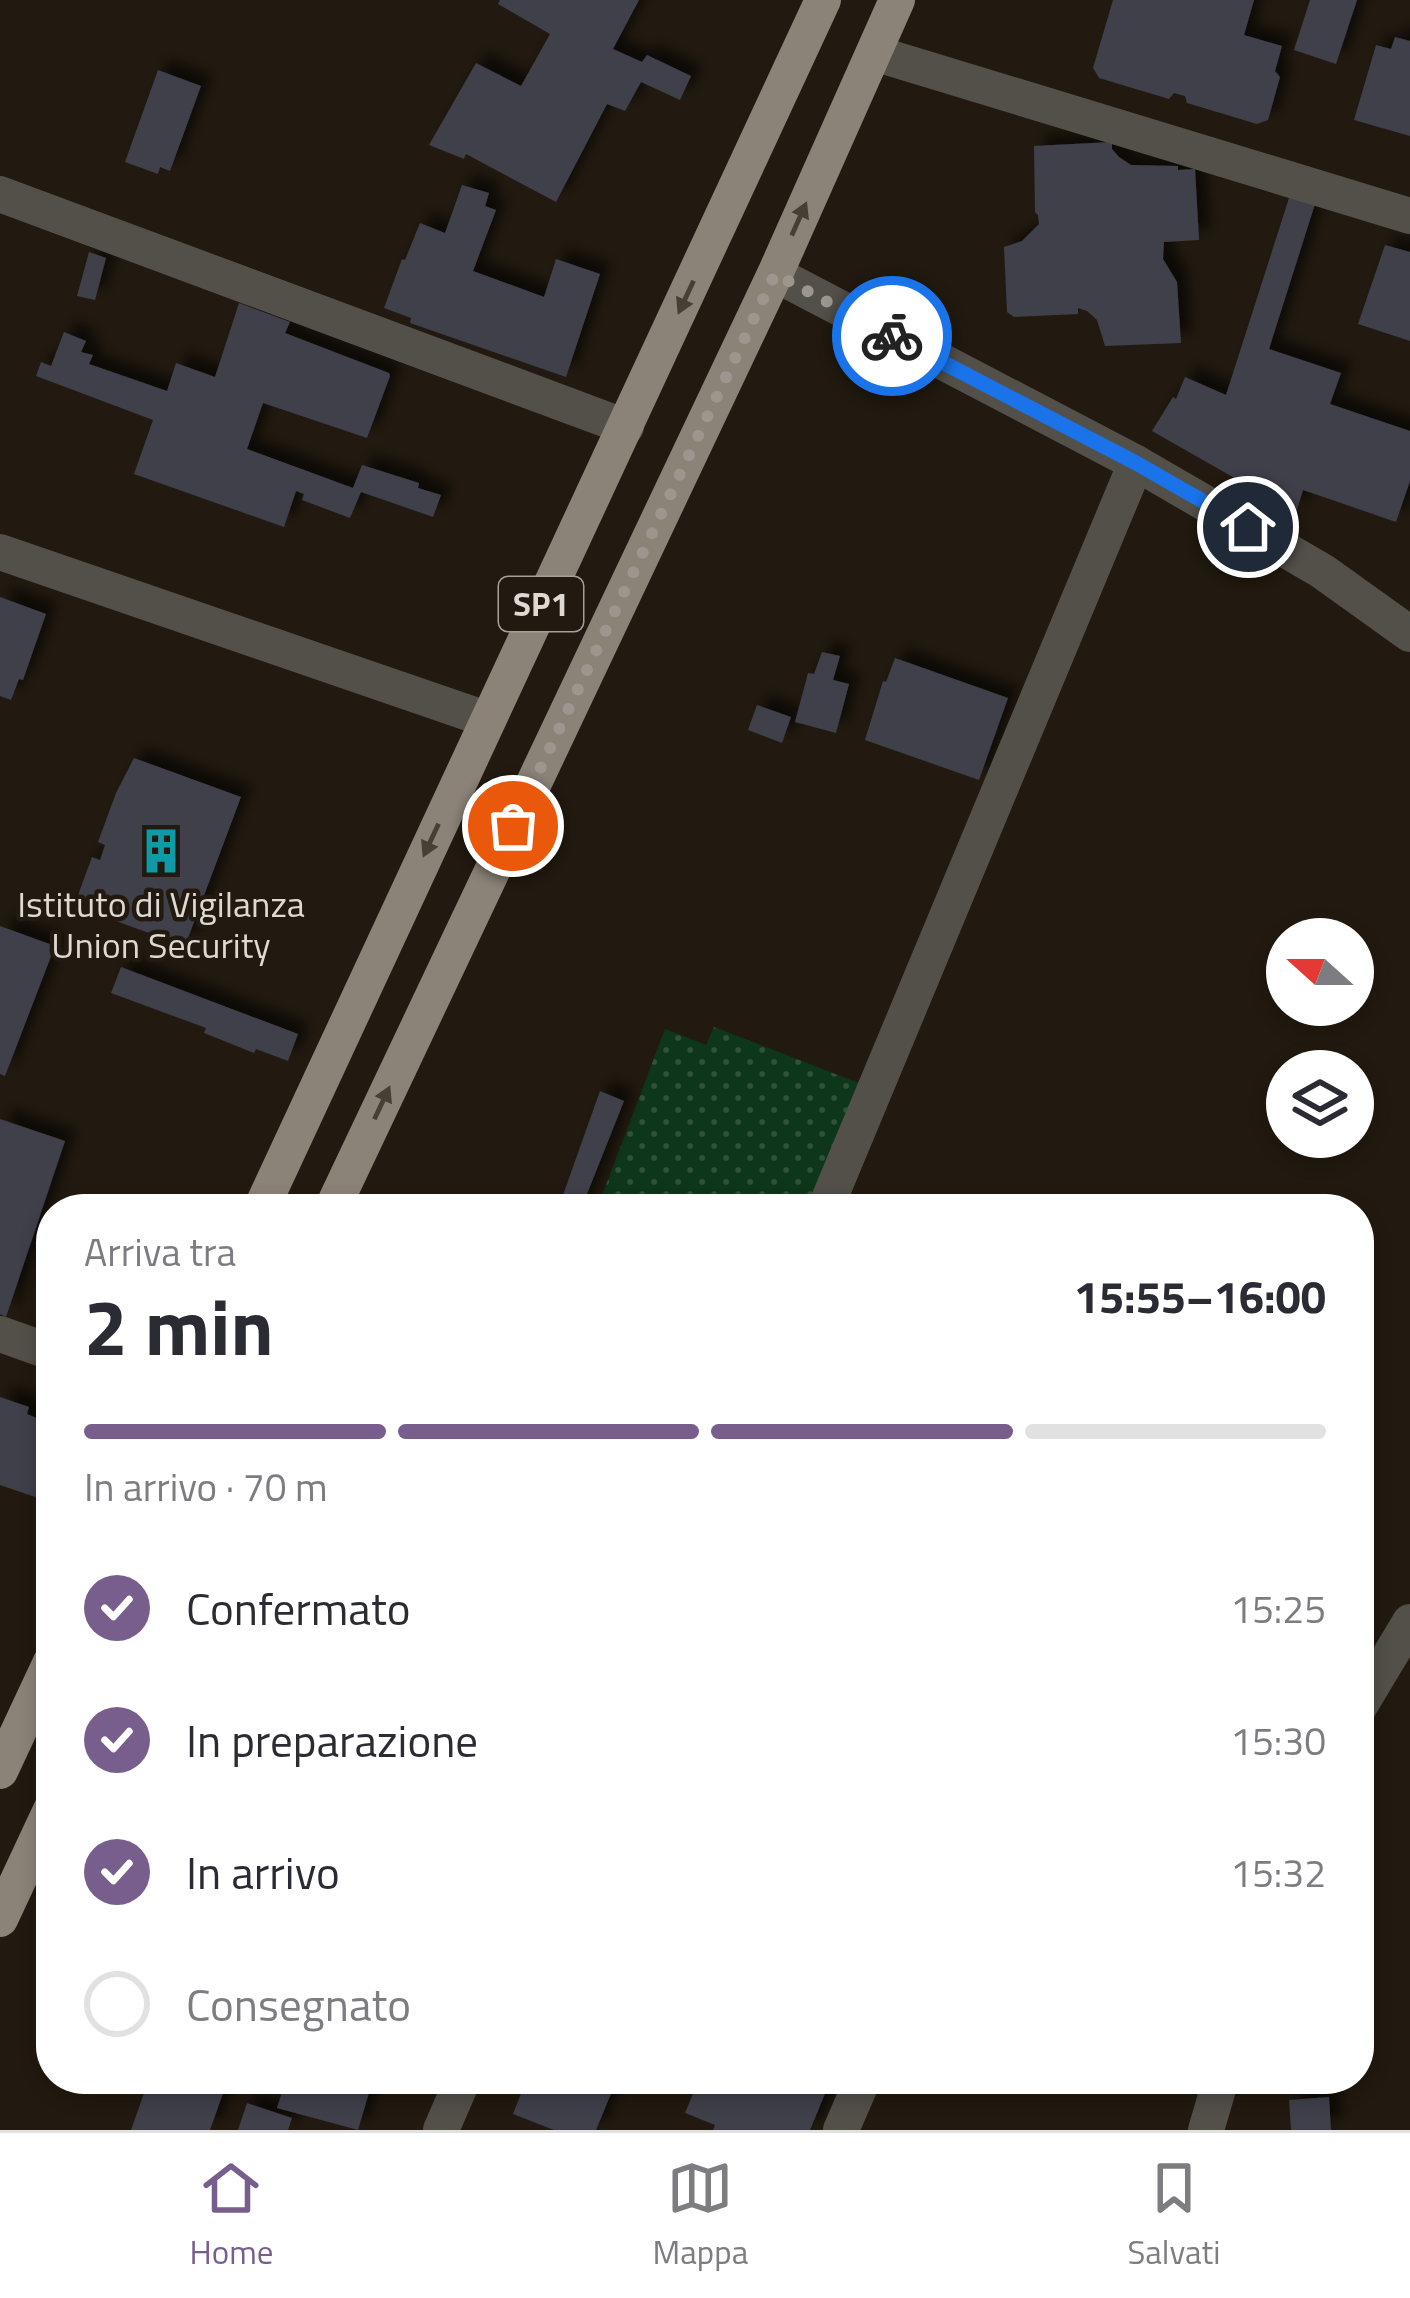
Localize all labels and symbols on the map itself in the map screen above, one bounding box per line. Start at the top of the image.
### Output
one-way arrow [790,201,810,236]
courier [832,276,952,396]
one-way arrow [676,280,696,315]
pin [1197,476,1299,578]
road number: SP1 [499,577,583,631]
pin [462,775,564,877]
one-way arrow [421,823,441,858]
building icon: Istituto di Vigilanza Union Security [136,826,186,876]
place label: Istituto di Vigilanza Union Security [17,876,305,972]
north arrow [1266,918,1374,1026]
one-way arrow [372,1085,392,1120]

